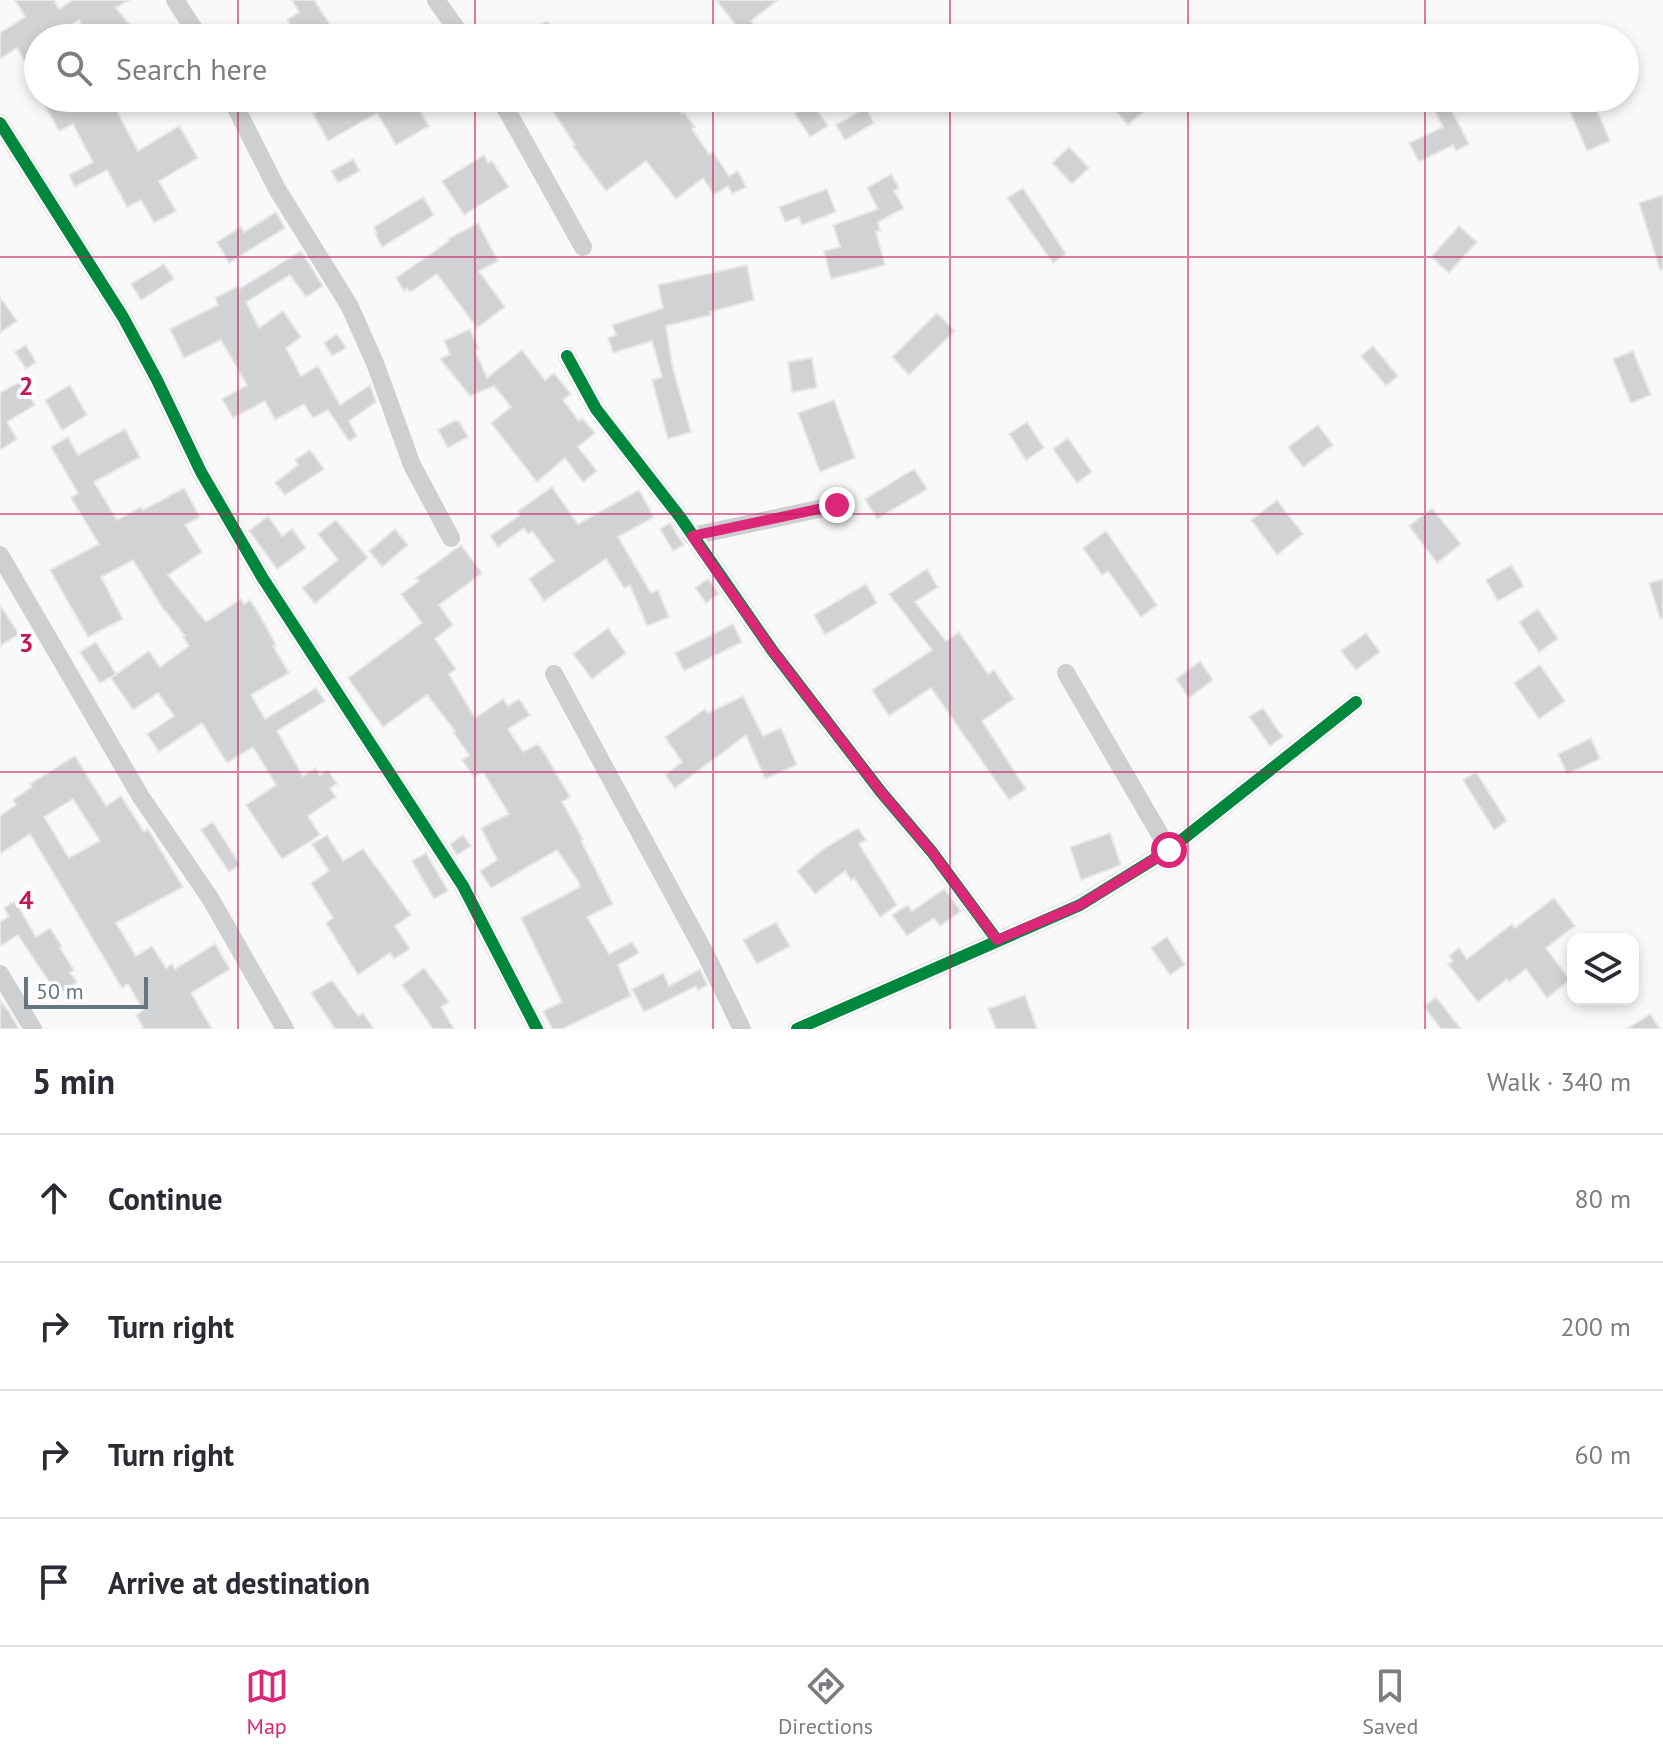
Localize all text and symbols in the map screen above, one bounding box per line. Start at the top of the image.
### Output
search box [24,24,1639,112]
icon: search [52,46,96,90]
text: Search here [116,49,267,88]
text: 2 [19,369,33,402]
route end [819,487,855,523]
text: 3 [19,626,33,659]
route start [1151,832,1187,868]
text: 4 [19,883,34,916]
map controls [1567,933,1639,1005]
button: layers [1567,933,1639,1005]
scale bar [24,973,148,1009]
text: 50 m [36,977,84,1005]
text: 5 min [32,1059,115,1103]
text: Walk · 340 m [1487,1065,1631,1098]
icon: ahead [32,1176,76,1220]
text: Continue [108,1179,222,1218]
text: 80 m [1575,1182,1631,1215]
icon: right [32,1304,76,1348]
text: Turn right [108,1307,234,1346]
text: 200 m [1560,1310,1631,1343]
icon: right [32,1432,76,1476]
text: Turn right [108,1435,234,1474]
text: 60 m [1575,1438,1631,1471]
icon: arrive [32,1560,76,1604]
text: Arrive at destination [108,1563,370,1602]
tab: Map [245,1664,289,1740]
tab: Directions [778,1664,873,1740]
tab: Saved [1362,1664,1418,1740]

